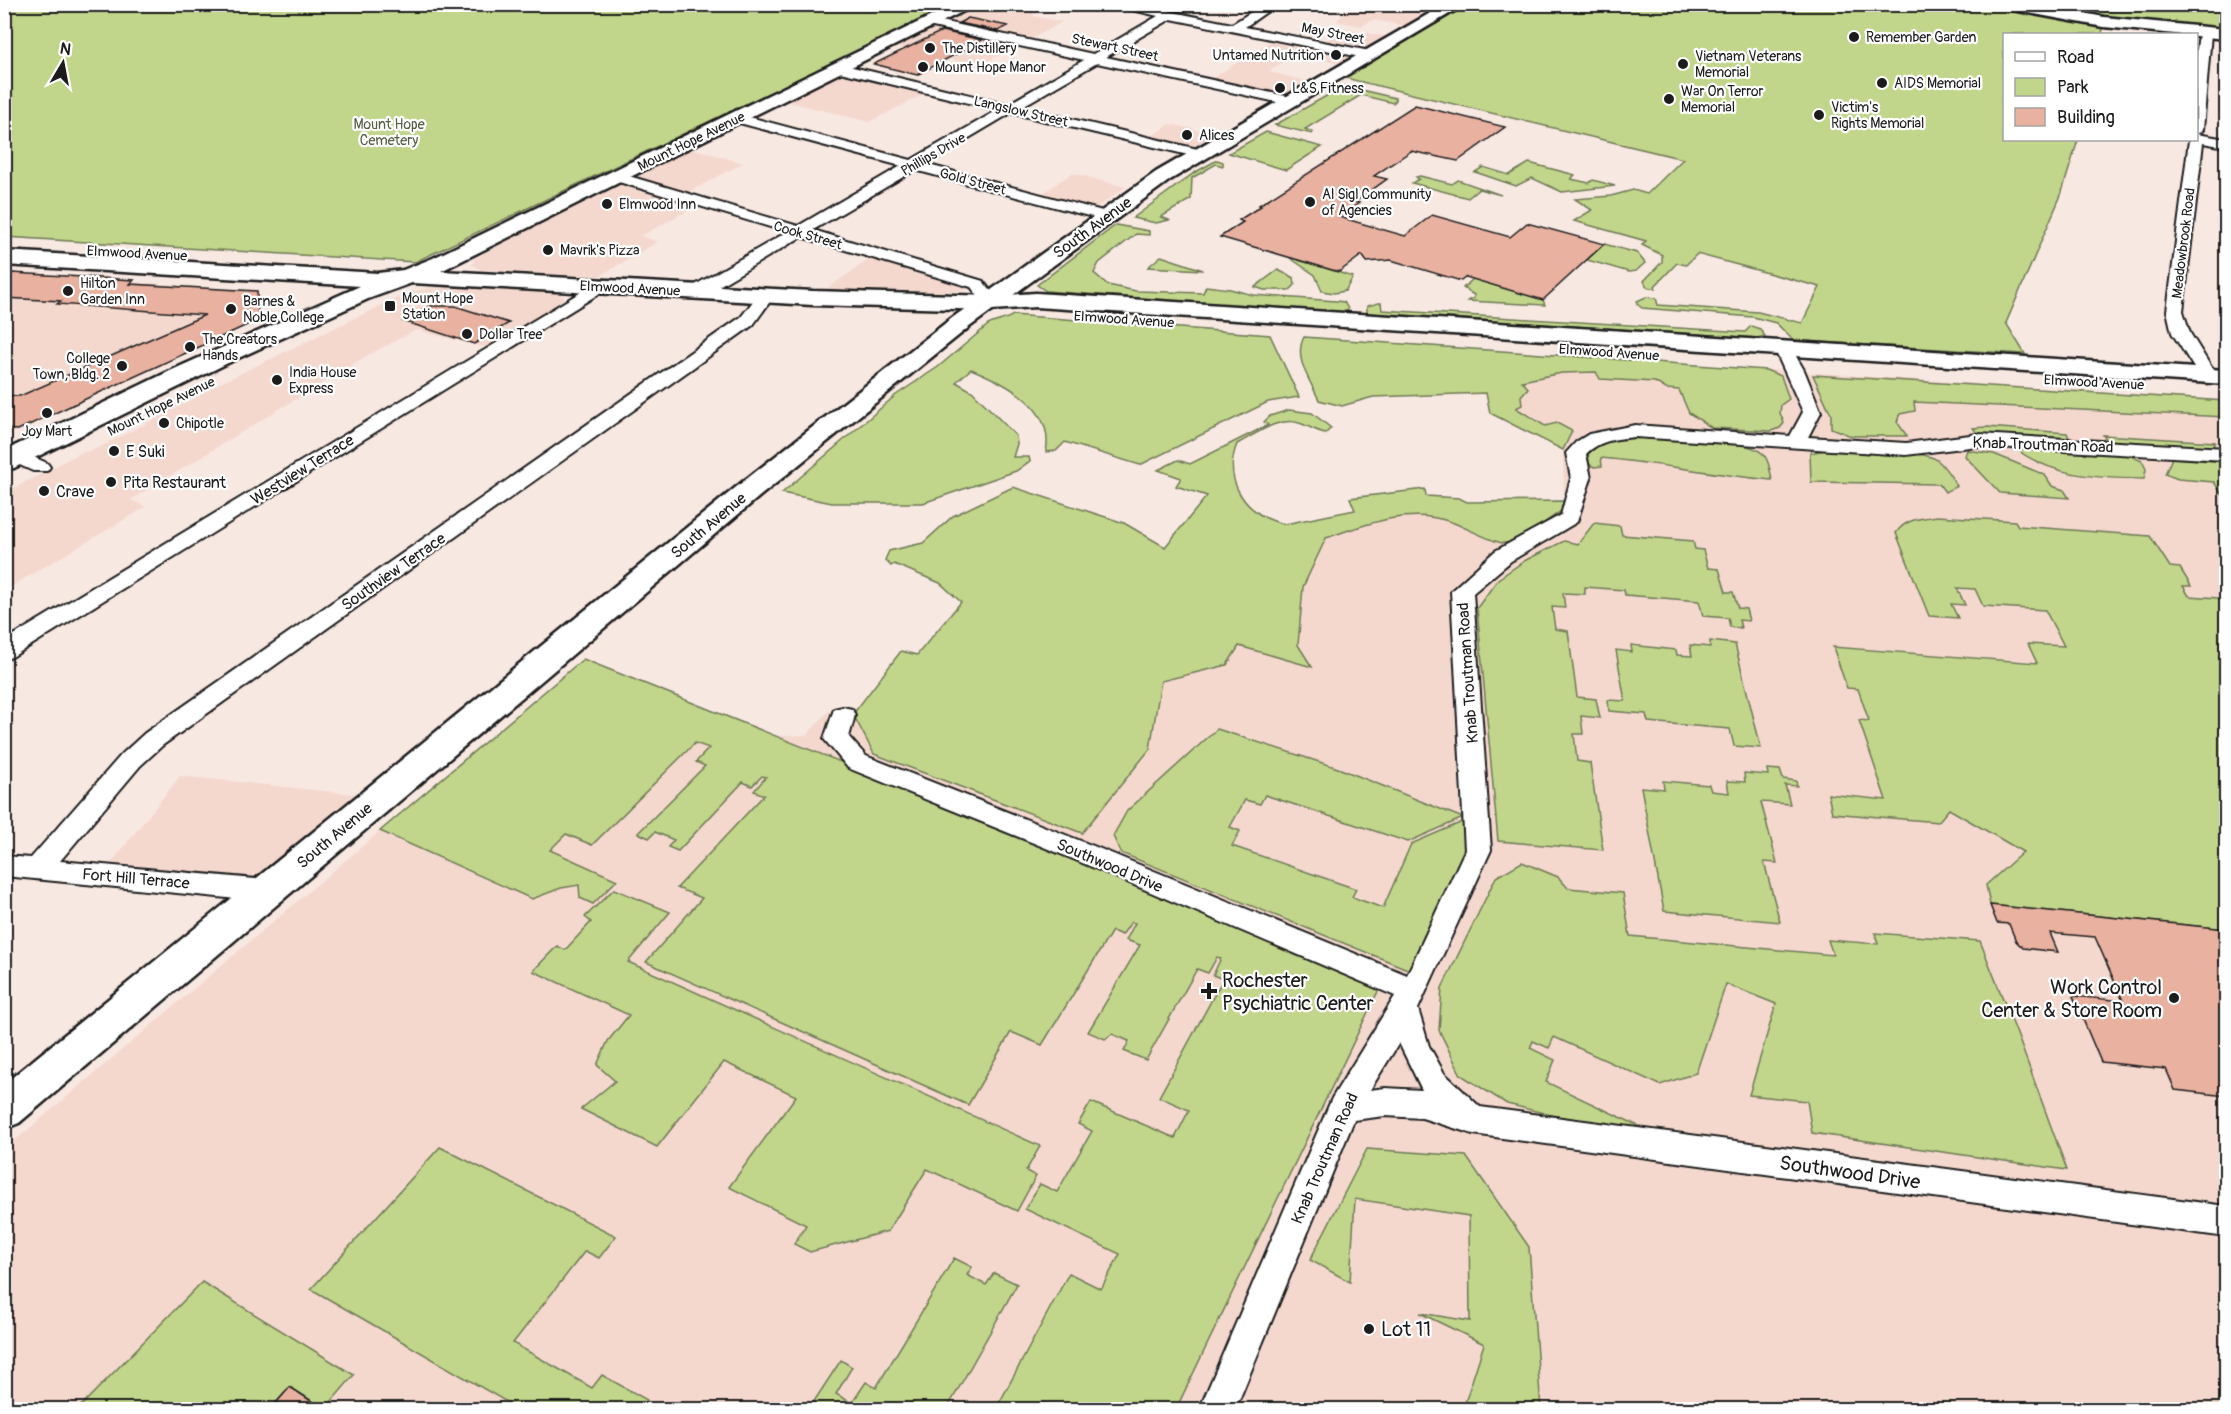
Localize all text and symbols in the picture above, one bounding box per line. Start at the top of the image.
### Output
street label: May Street [1300,19,1366,48]
place label: Remember Garden [1866,29,1976,46]
street label: Stewart Street [1070,30,1160,65]
marker: Remember Garden [1847,30,1861,44]
north arrow [33,33,93,93]
legend [2003,33,2198,141]
text: N [58,38,73,60]
place label: The Distillery [942,40,1017,57]
marker: The Distillery [923,41,937,55]
text: Road [2057,46,2094,69]
place label: Untamed Nutrition [1212,47,1324,64]
marker: Untamed Nutrition [1329,48,1343,62]
place label: Vietnam Veterans Memorial [1695,48,1802,81]
marker: Vietnam Veterans Memorial [1676,57,1690,71]
place label: Mount Hope Manor [935,59,1046,76]
marker: Mount Hope Manor [916,60,930,74]
place label: AIDS Memorial [1894,75,1981,92]
marker: AIDS Memorial [1875,76,1889,90]
text: Park [2057,76,2089,99]
place label: L&S Fitness [1292,80,1365,97]
marker: L&S Fitness [1273,81,1287,95]
place label: War On Terror Memorial [1681,83,1763,116]
street label: Langslow Street [972,92,1070,131]
marker: War On Terror Memorial [1662,92,1676,106]
place label: Victim's Rights Memorial [1831,99,1924,132]
text: Building [2057,106,2115,129]
street label: Mount Hope Avenue [635,108,748,175]
marker: Victim's Rights Memorial [1812,108,1826,122]
park label: Mount Hope Cemetery [353,116,425,149]
place label: Alices [1199,127,1235,144]
marker: Alices [1180,128,1194,142]
street label: Phillips Drive [898,129,969,180]
street label: Gold Street [938,164,1008,199]
place label: Al Sigl Community of Agencies [1322,186,1431,219]
street label: Meadowbrook Road [2168,187,2199,299]
street label: South Avenue [1049,192,1136,263]
marker: Al Sigl Community of Agencies [1303,195,1317,209]
place label: Elmwood Inn [619,196,696,213]
marker: Elmwood Inn [600,197,614,211]
street label: Cook Street [772,218,844,253]
street label: Elmwood Avenue [86,242,188,265]
place label: Mavrik's Pizza [560,242,640,259]
marker: Mavrik's Pizza [541,243,555,257]
place label: Hilton Garden Inn [80,275,145,308]
street label: Elmwood Avenue [579,277,681,300]
marker: Hilton Garden Inn [61,284,75,298]
place label: Mount Hope Station [402,290,473,323]
place label: Barnes & Noble College [243,293,324,326]
marker: Mount Hope Station [383,299,397,313]
marker: Barnes & Noble College [224,302,238,316]
street label: Elmwood Avenue [1073,308,1175,331]
place label: Dollar Tree [479,326,542,343]
marker: Dollar Tree [460,327,474,341]
place label: The Creators Hands [202,331,278,364]
marker: The Creators Hands [183,340,197,354]
street label: Elmwood Avenue [1558,341,1660,364]
place label: College Town, Bldg. 2 [33,350,110,383]
marker: College Town, Bldg. 2 [115,359,129,373]
place label: India House Express [289,364,356,397]
street label: Elmwood Avenue [2043,371,2145,394]
street label: Mount Hope Avenue [105,373,218,440]
marker: India House Express [270,373,284,387]
marker: Joy Mart [40,406,54,420]
place label: Chipotle [176,415,224,432]
marker: Chipotle [157,416,171,430]
place label: Joy Mart [22,423,73,440]
street label: Westview Terrace [247,430,358,510]
street label: Knab Troutman Road [1972,433,2114,457]
place label: E Suki [126,442,165,462]
marker: E Suki [107,444,121,458]
place label: Pita Restaurant [123,473,227,493]
marker: Pita Restaurant [104,475,118,489]
place label: Crave [56,482,94,502]
marker: Crave [37,484,51,498]
street label: South Avenue [667,488,751,563]
street label: Southview Terrace [338,528,450,615]
street label: Knab Troutman Road [1453,602,1483,744]
street label: South Avenue [293,798,377,873]
street label: Southwood Drive [1054,835,1166,897]
street label: Fort Hill Terrace [81,864,191,894]
place label: Rochester Psychiatric Center [1222,968,1374,1016]
place label: Work Control Center & Store Room [1981,975,2162,1023]
marker: Rochester Psychiatric Center [1200,982,1218,1000]
marker: Work Control Center & Store Room [2167,991,2181,1005]
street label: Knab Troutman Road [1287,1090,1363,1227]
street label: Southwood Drive [1778,1150,1922,1195]
place label: Lot 11 [1381,1317,1431,1342]
marker: Lot 11 [1362,1322,1376,1336]

